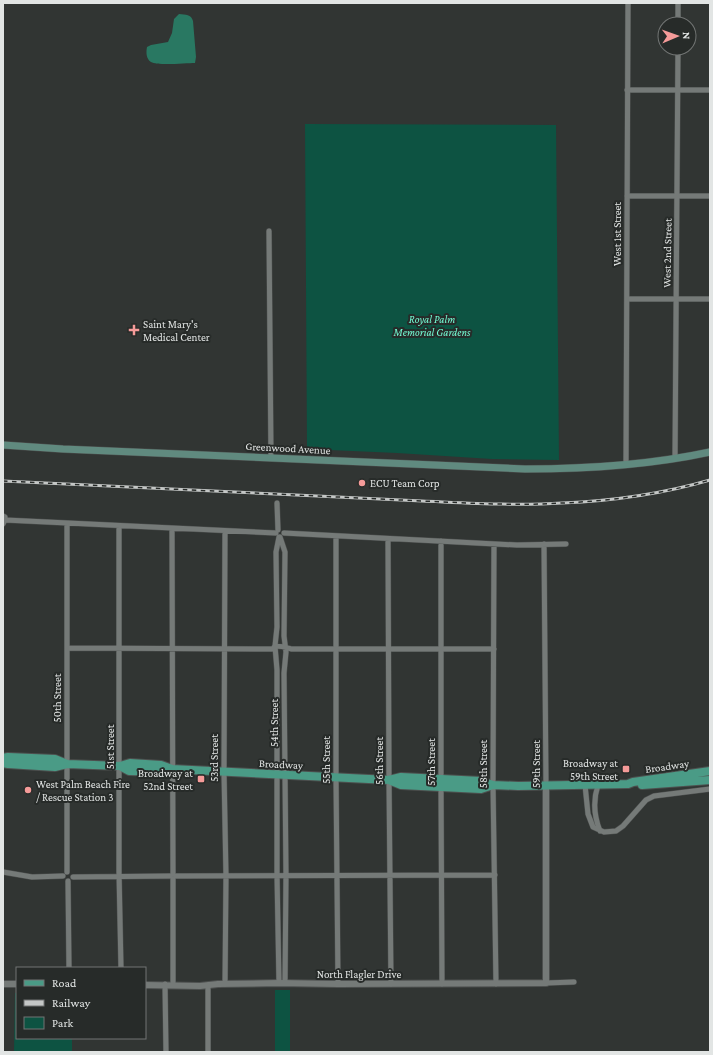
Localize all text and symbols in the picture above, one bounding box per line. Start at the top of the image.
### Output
north arrow [657,16,697,56]
text: N [681,32,693,40]
street label: West 1st Street [611,202,623,266]
street label: West 2nd Street [660,218,674,288]
park label: Royal Palm Memorial Gardens [393,313,471,338]
place label: Saint Mary's Medical Center [143,318,210,343]
marker: Saint Mary's Medical Center [128,324,140,336]
street label: Greenwood Avenue [245,440,331,456]
place label: ECU Team Corp [370,477,440,490]
marker: ECU Team Corp [357,478,367,488]
street label: 50th Street [51,673,63,722]
street label: 54th Street [268,699,280,747]
street label: 51st Street [104,724,116,769]
street label: 53rd Street [208,734,220,782]
street label: 55th Street [320,736,332,784]
street label: 56th Street [373,737,385,785]
street label: 57th Street [425,738,437,786]
street label: 58th Street [477,739,489,788]
street label: 59th Street [530,740,542,788]
street label: Broadway [259,757,304,772]
place label: Broadway at 59th Street [563,757,618,782]
street label: Broadway [644,757,691,776]
marker: Broadway at 59th Street [621,764,631,774]
place label: Broadway at 52nd Street [138,767,193,792]
marker: Broadway at 52nd Street [196,774,206,784]
place label: West Palm Beach Fire / Rescue Station 3 [36,778,130,803]
marker: West Palm Beach Fire / Rescue Station 3 [23,785,33,795]
legend [16,967,146,1039]
street label: North Flagler Drive [317,968,401,981]
text: Road [52,976,77,990]
text: Railway [52,996,91,1010]
text: Park [52,1016,74,1030]

